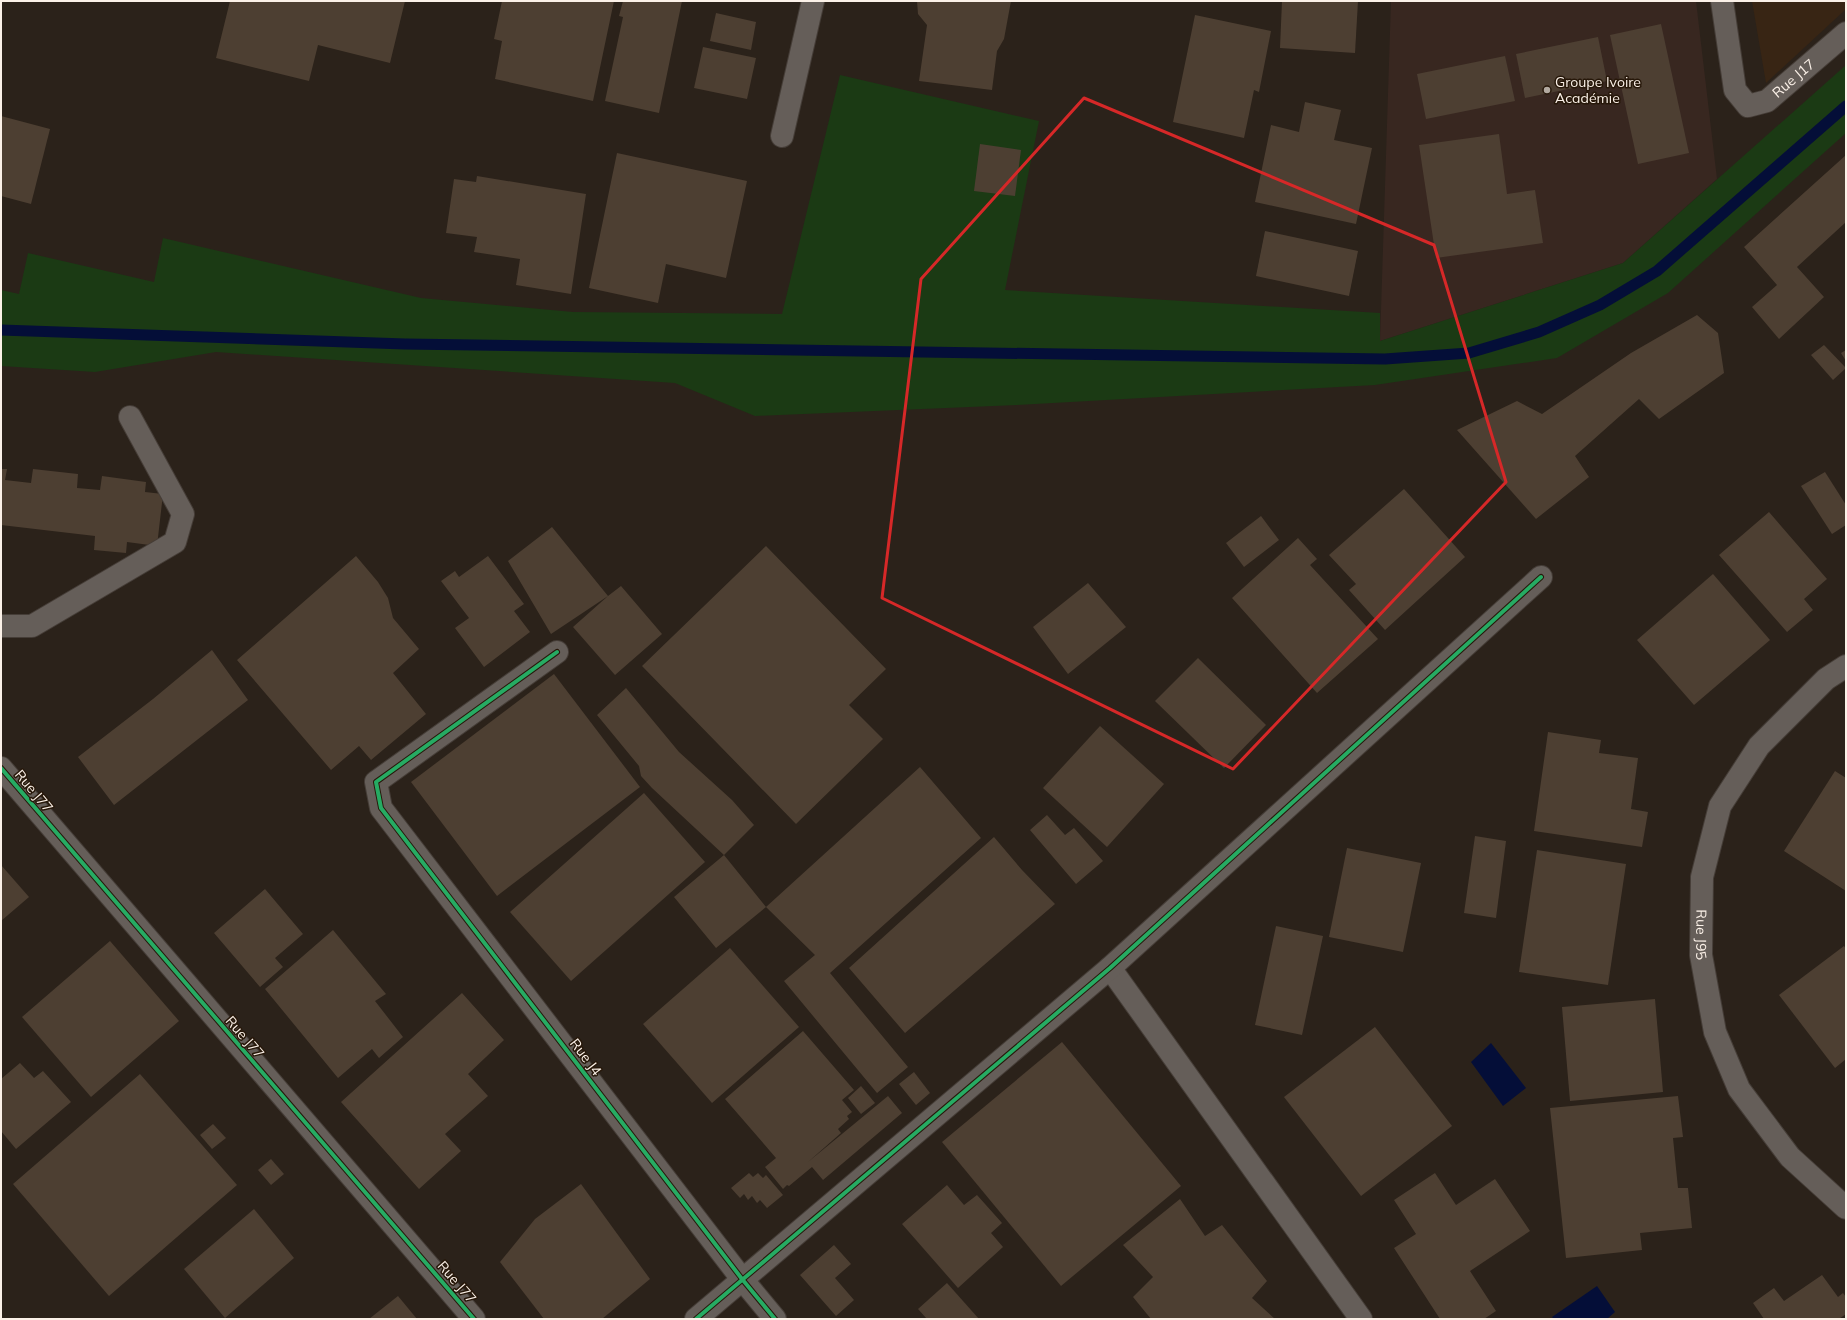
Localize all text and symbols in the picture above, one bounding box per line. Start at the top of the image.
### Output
street label: Rue J17 [1768,55,1818,102]
place label: Groupe Ivoire Académie [1555,73,1641,107]
marker: Groupe Ivoire Académie [1542,85,1552,95]
street label: Rue J77 [11,766,57,816]
street label: Rue J95 [1692,909,1711,961]
street label: Rue J77 [222,1012,268,1062]
street label: Rue J4 [566,1035,606,1080]
street label: Rue J77 [434,1257,480,1307]

